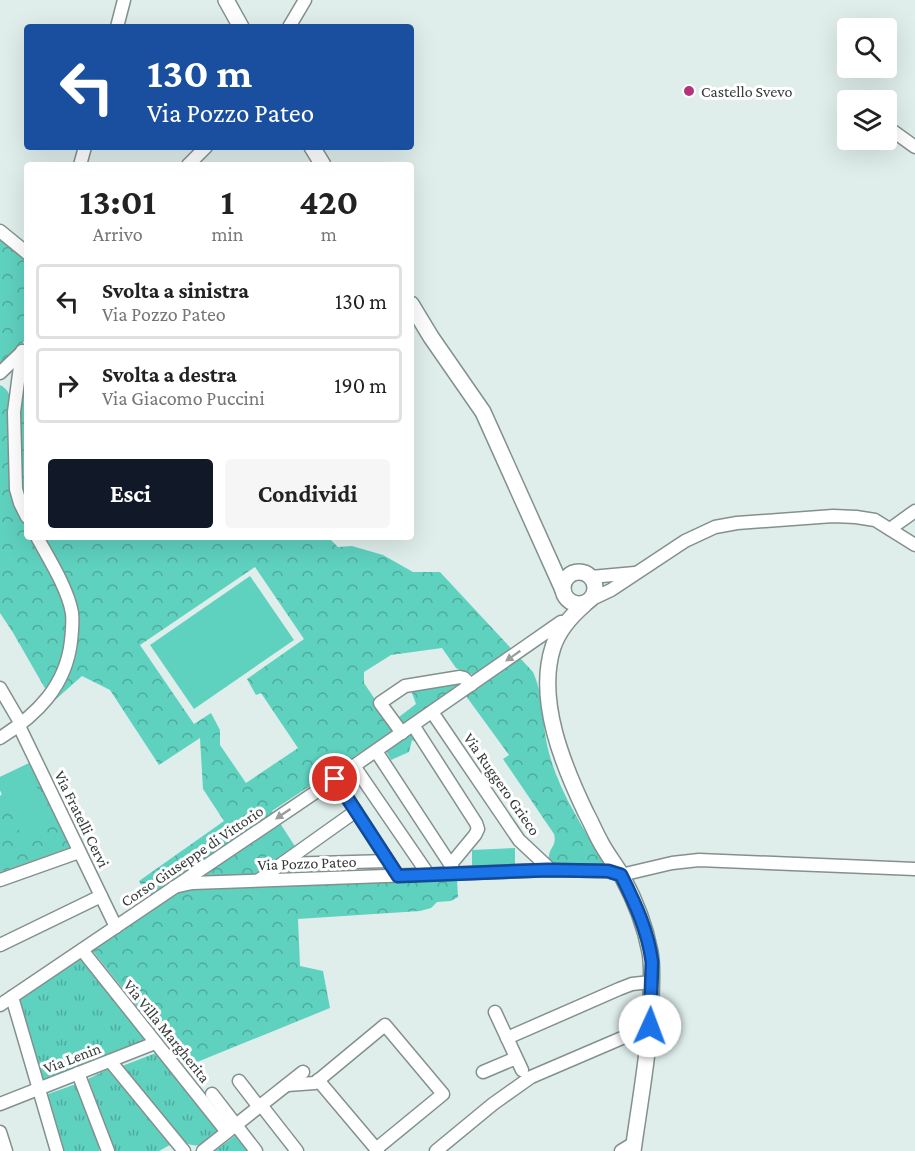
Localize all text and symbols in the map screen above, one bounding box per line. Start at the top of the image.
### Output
map controls [837,18,897,150]
button: search [837,18,897,78]
icon: left [48,48,126,126]
text: 130 m [147,49,252,96]
place label: Castello Svevo [701,83,792,100]
marker: Castello Svevo [682,84,696,98]
button: layers [837,90,897,150]
text: Via Pozzo Pateo [147,98,314,128]
text: 13:01 [80,182,156,222]
text: 1 [221,182,234,222]
text: 420 [299,182,358,222]
text: Arrivo [93,223,143,245]
text: min [212,223,244,245]
text: m [321,223,337,245]
text: Svolta a sinistra [102,278,249,303]
icon: left [51,285,84,318]
text: 130 m [335,289,387,314]
text: Via Pozzo Pateo [102,303,226,325]
text: Svolta a destra [102,362,237,387]
icon: right [51,369,84,402]
text: 190 m [334,373,387,398]
text: Via Giacomo Puccini [102,387,265,409]
button: Esci [48,459,213,528]
button: Condividi [225,459,390,528]
one-way arrow [505,650,521,661]
street label: Via Ruggero Grieco [460,730,544,839]
pin [309,753,360,804]
icon: arrive [318,762,351,795]
street label: Via Fratelli Cervi [51,768,113,870]
street label: Corso Giuseppe di Vittorio [118,802,267,911]
one-way arrow [275,808,291,819]
street label: Via Pozzo Pateo [257,853,357,873]
street label: Via Villa Margherita [120,976,214,1087]
position arrow [618,994,682,1058]
street label: Via Lenin [41,1039,103,1077]

